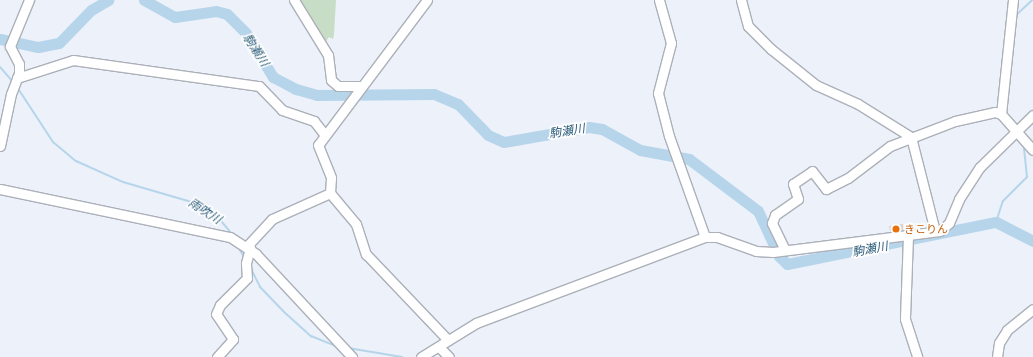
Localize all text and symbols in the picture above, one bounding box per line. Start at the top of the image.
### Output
water label: 駒瀬川 [240,31,272,69]
water label: 駒瀬川 [548,121,586,141]
water label: 雨吹川 [186,195,224,227]
place label: きこりん [904,222,948,236]
marker: きこりん [891,224,901,234]
water label: 駒瀬川 [851,239,889,259]

